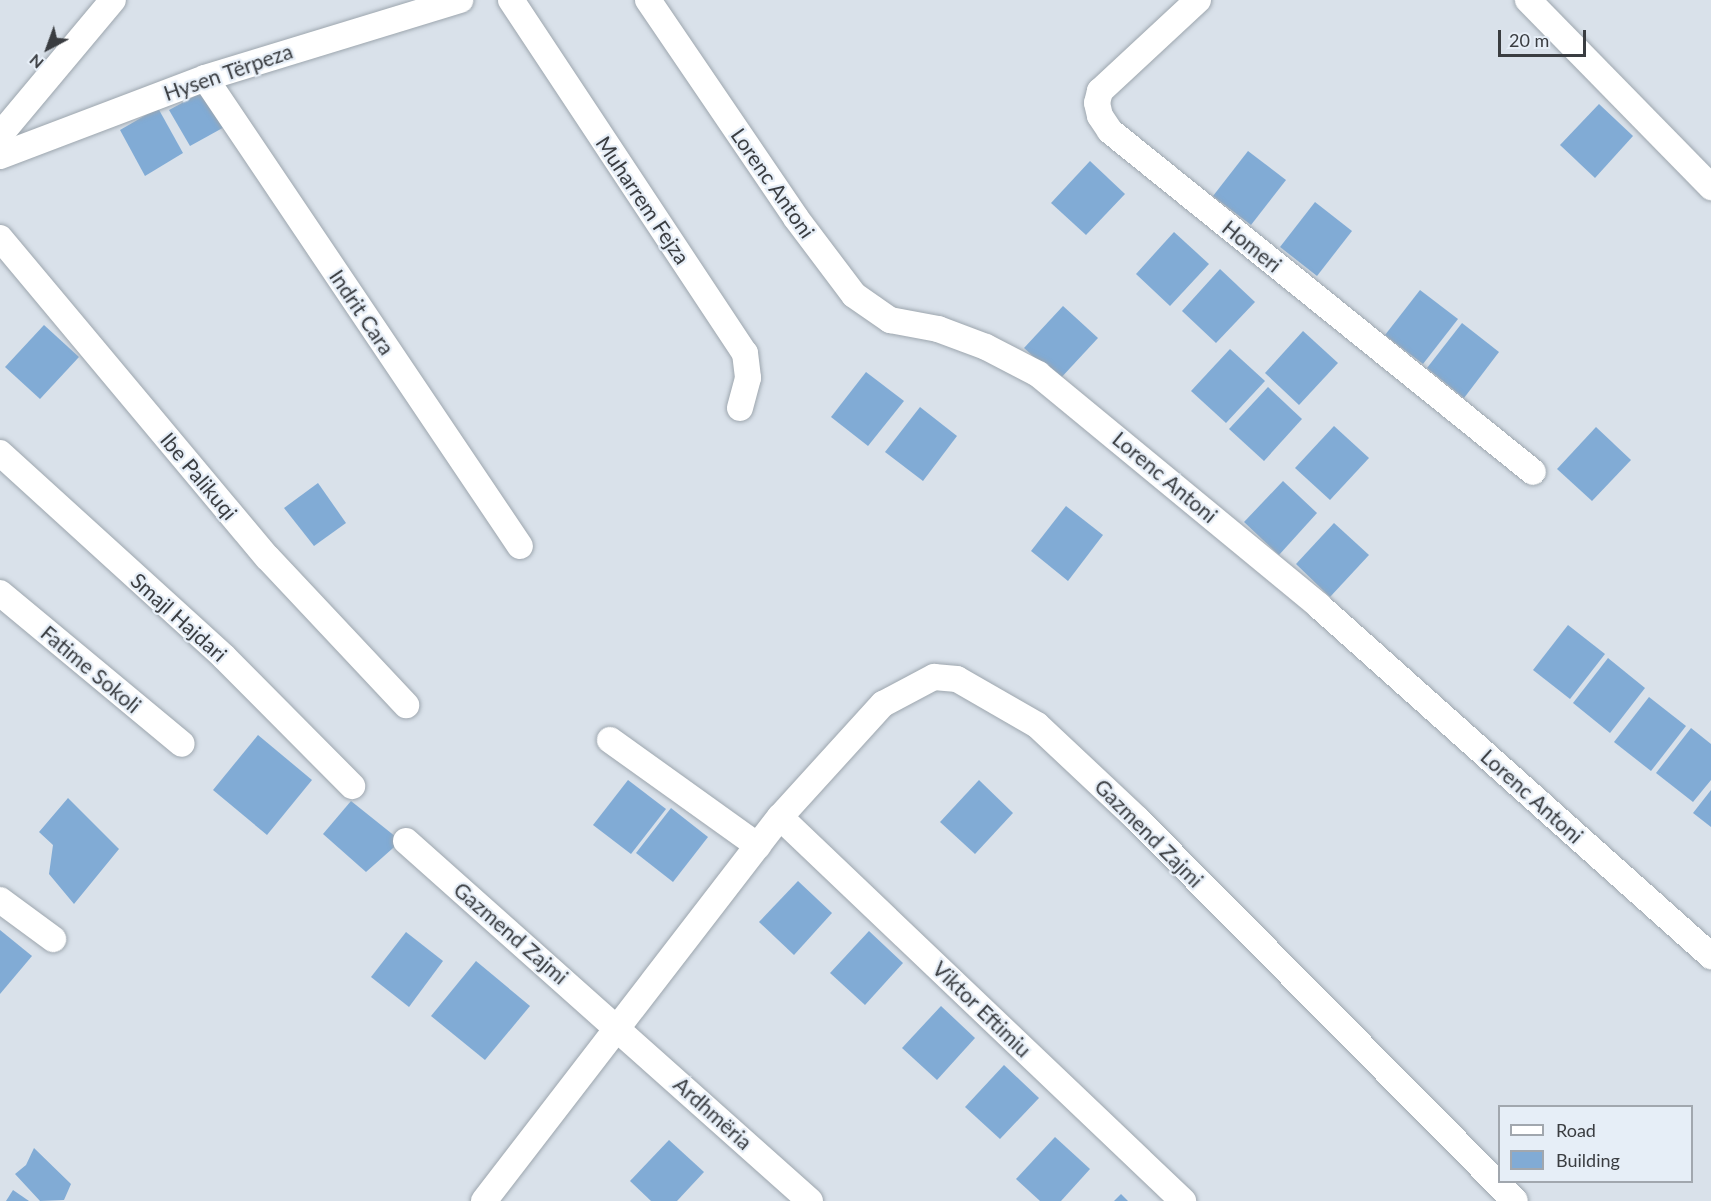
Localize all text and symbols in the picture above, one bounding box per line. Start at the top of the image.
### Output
north arrow [18,18,78,78]
scale bar [1501,18,1590,56]
text: 20 m [1509,29,1549,51]
street label: Hysen Tërpeza [160,38,296,106]
text: N [25,51,47,73]
street label: Lorenc Antoni [726,123,820,243]
street label: Muharrem Fejza [591,131,695,269]
street label: Homeri [1217,215,1287,277]
street label: Indrit Cara [324,265,400,359]
street label: Lorenc Antoni [1107,426,1223,528]
street label: Ibe Palikuqi [155,427,243,525]
street label: Smajl Hajdari [126,567,232,667]
street label: Fatime Sokoli [36,620,146,718]
street label: Lorenc Antoni [1476,743,1588,849]
street label: Gazmend Zajmi [1090,774,1208,892]
street label: Gazmend Zajmi [449,877,573,989]
street label: Viktor Eftimiu [927,956,1037,1062]
street label: Ardhmëria [669,1071,757,1155]
legend [1498,1105,1693,1183]
text: Road [1556,1119,1596,1141]
text: Building [1556,1149,1620,1171]

